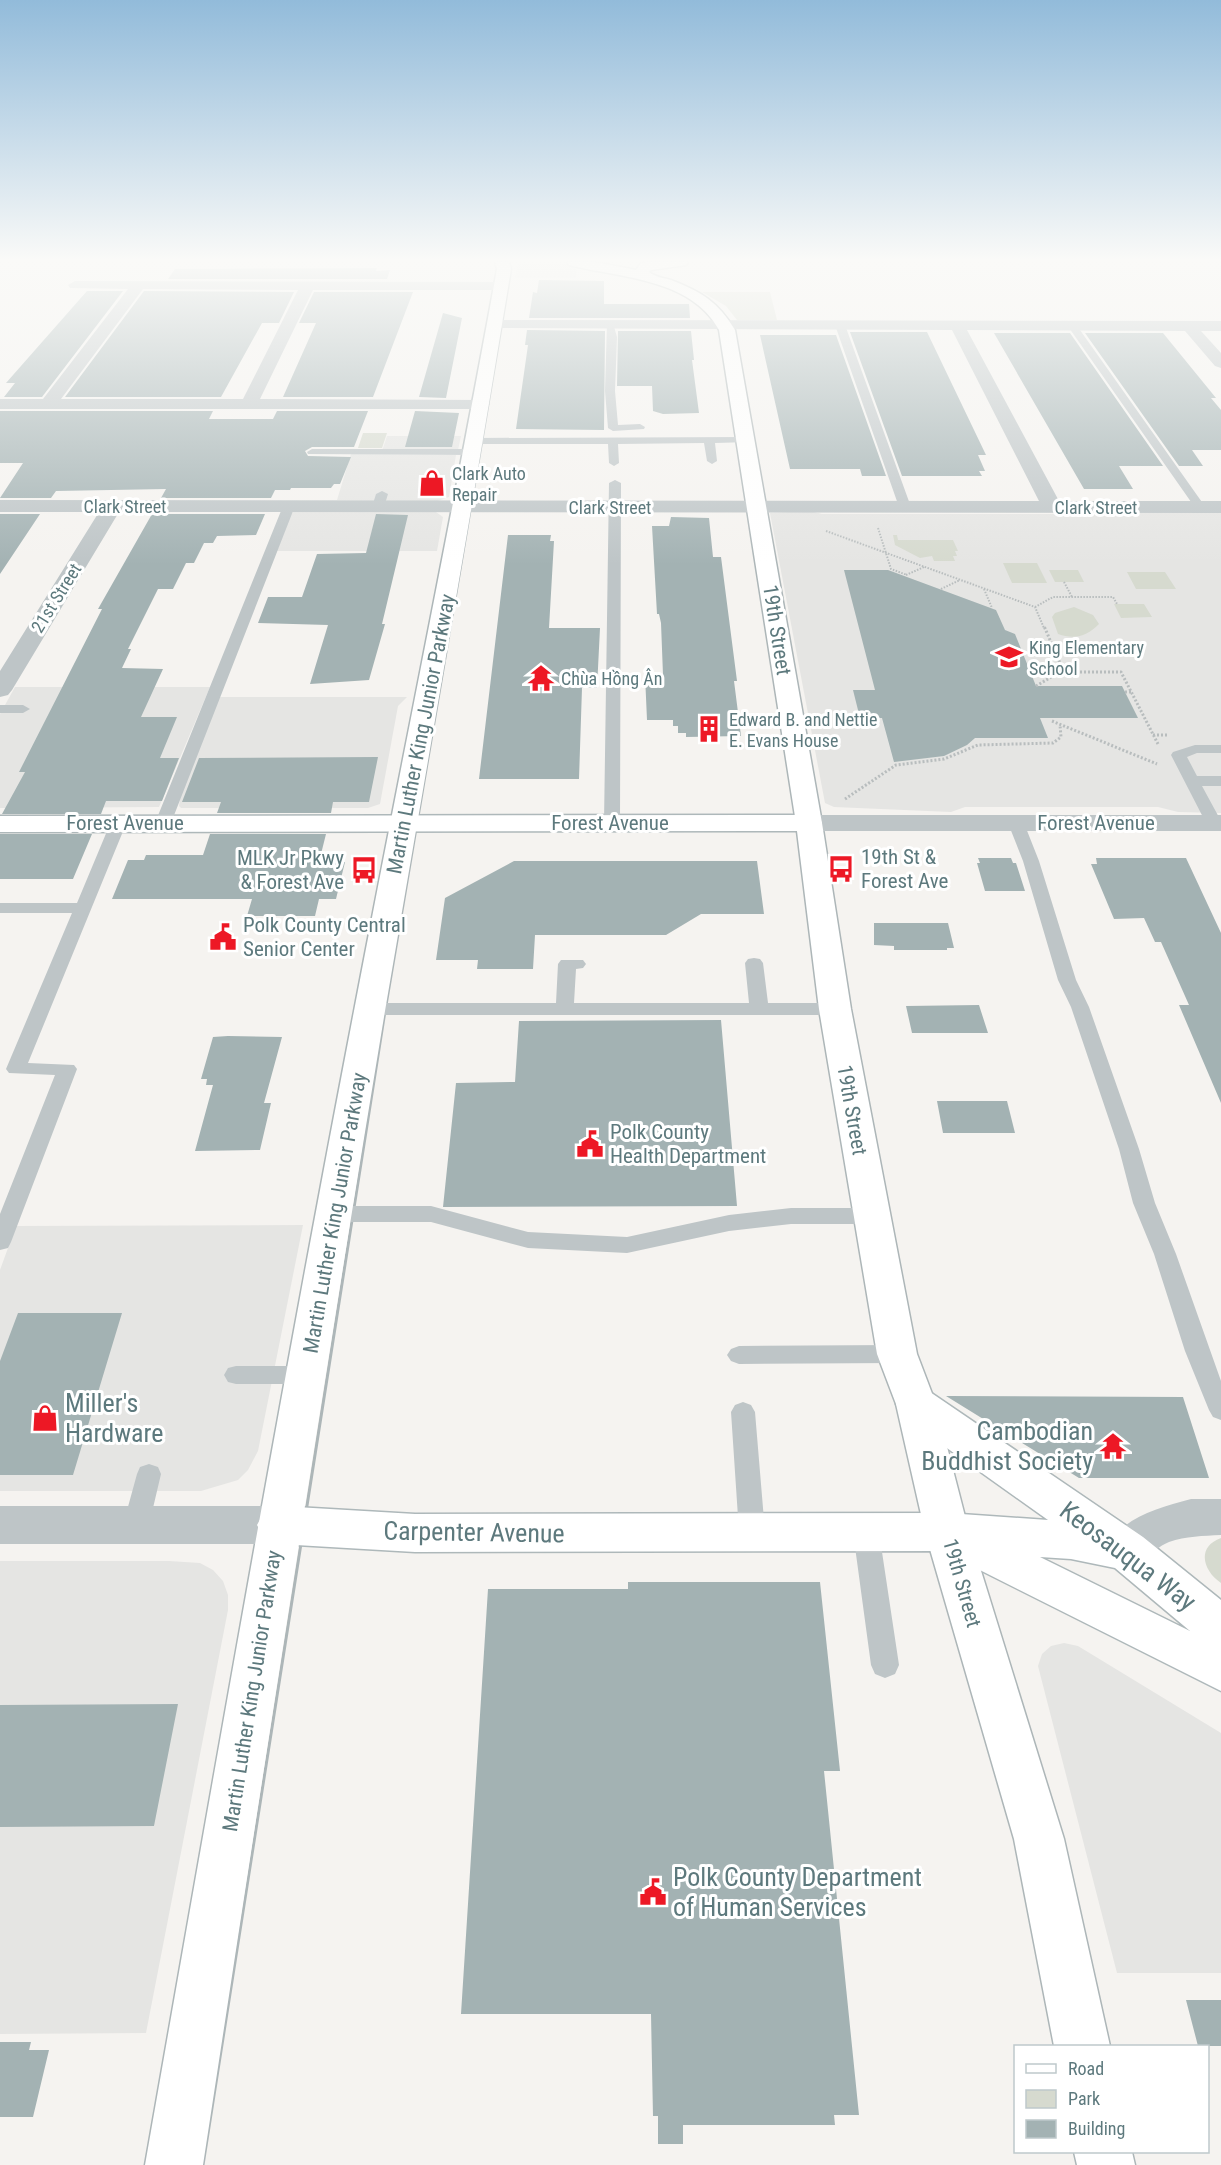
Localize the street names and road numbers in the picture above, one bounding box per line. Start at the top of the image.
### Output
street label: Clark Street [84,496,166,517]
street label: Clark Street [569,497,651,518]
street label: Clark Street [1055,497,1137,518]
street label: 21st Street [27,560,85,636]
street label: 19th Street [758,583,796,677]
street label: Martin Luther King Junior Parkway [382,592,460,876]
street label: Forest Avenue [66,811,184,835]
street label: Forest Avenue [551,811,669,835]
street label: Forest Avenue [1037,811,1155,835]
street label: 19th Street [832,1063,872,1157]
street label: Martin Luther King Junior Parkway [298,1071,372,1355]
street label: Keosauqua Way [1054,1495,1202,1617]
street label: Carpenter Avenue [383,1515,565,1549]
street label: 19th Street [938,1536,986,1630]
street label: Martin Luther King Junior Parkway [218,1548,286,1833]

